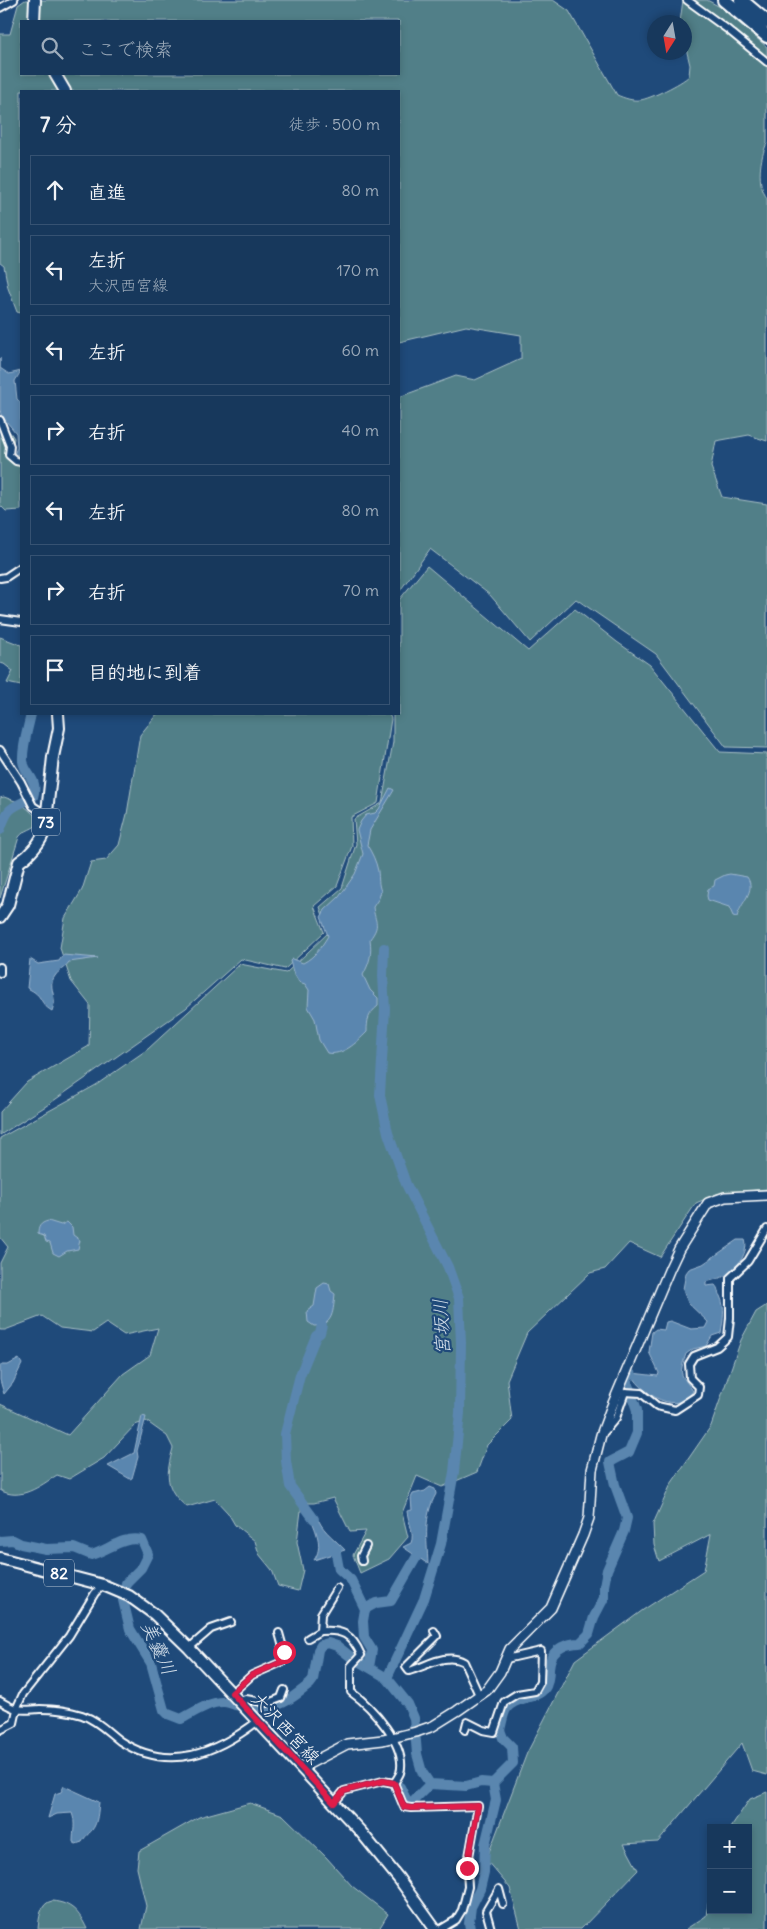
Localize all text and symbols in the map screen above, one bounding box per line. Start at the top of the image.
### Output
north arrow [647,15,692,60]
search box [20,20,400,75]
icon: search [38,34,66,62]
text: ここで検索 [78,37,173,61]
text: 7 分 [40,111,76,138]
text: 徒歩 · 500 m [289,114,380,134]
icon: ahead [41,176,69,204]
text: 直進 [88,180,126,204]
text: 80 m [341,180,379,200]
text: 左折 [88,248,126,272]
icon: left [41,256,69,284]
text: 170 m [336,260,379,280]
text: 大沢西宮線 [88,275,168,295]
icon: left [41,336,69,364]
text: 左折 [88,340,126,364]
text: 60 m [341,340,379,360]
icon: right [41,416,69,444]
text: 右折 [88,420,126,444]
text: 40 m [341,420,379,440]
icon: left [41,496,69,524]
text: 左折 [88,500,126,524]
text: 80 m [341,500,379,520]
icon: right [41,576,69,604]
text: 右折 [88,580,126,604]
text: 70 m [343,580,379,600]
icon: arrive [41,656,69,684]
text: 目的地に到着 [88,660,202,684]
road number: 73 [32,809,60,836]
water label: 宮坂川 [428,1298,454,1356]
road number: 82 [44,1560,74,1586]
water label: 美嚢川 [136,1617,182,1679]
route start [273,1641,296,1664]
street label: 大沢西宮線 [247,1687,325,1769]
map controls [707,1824,752,1914]
button: + [707,1824,752,1869]
route end [456,1857,479,1880]
button: − [707,1869,752,1914]

